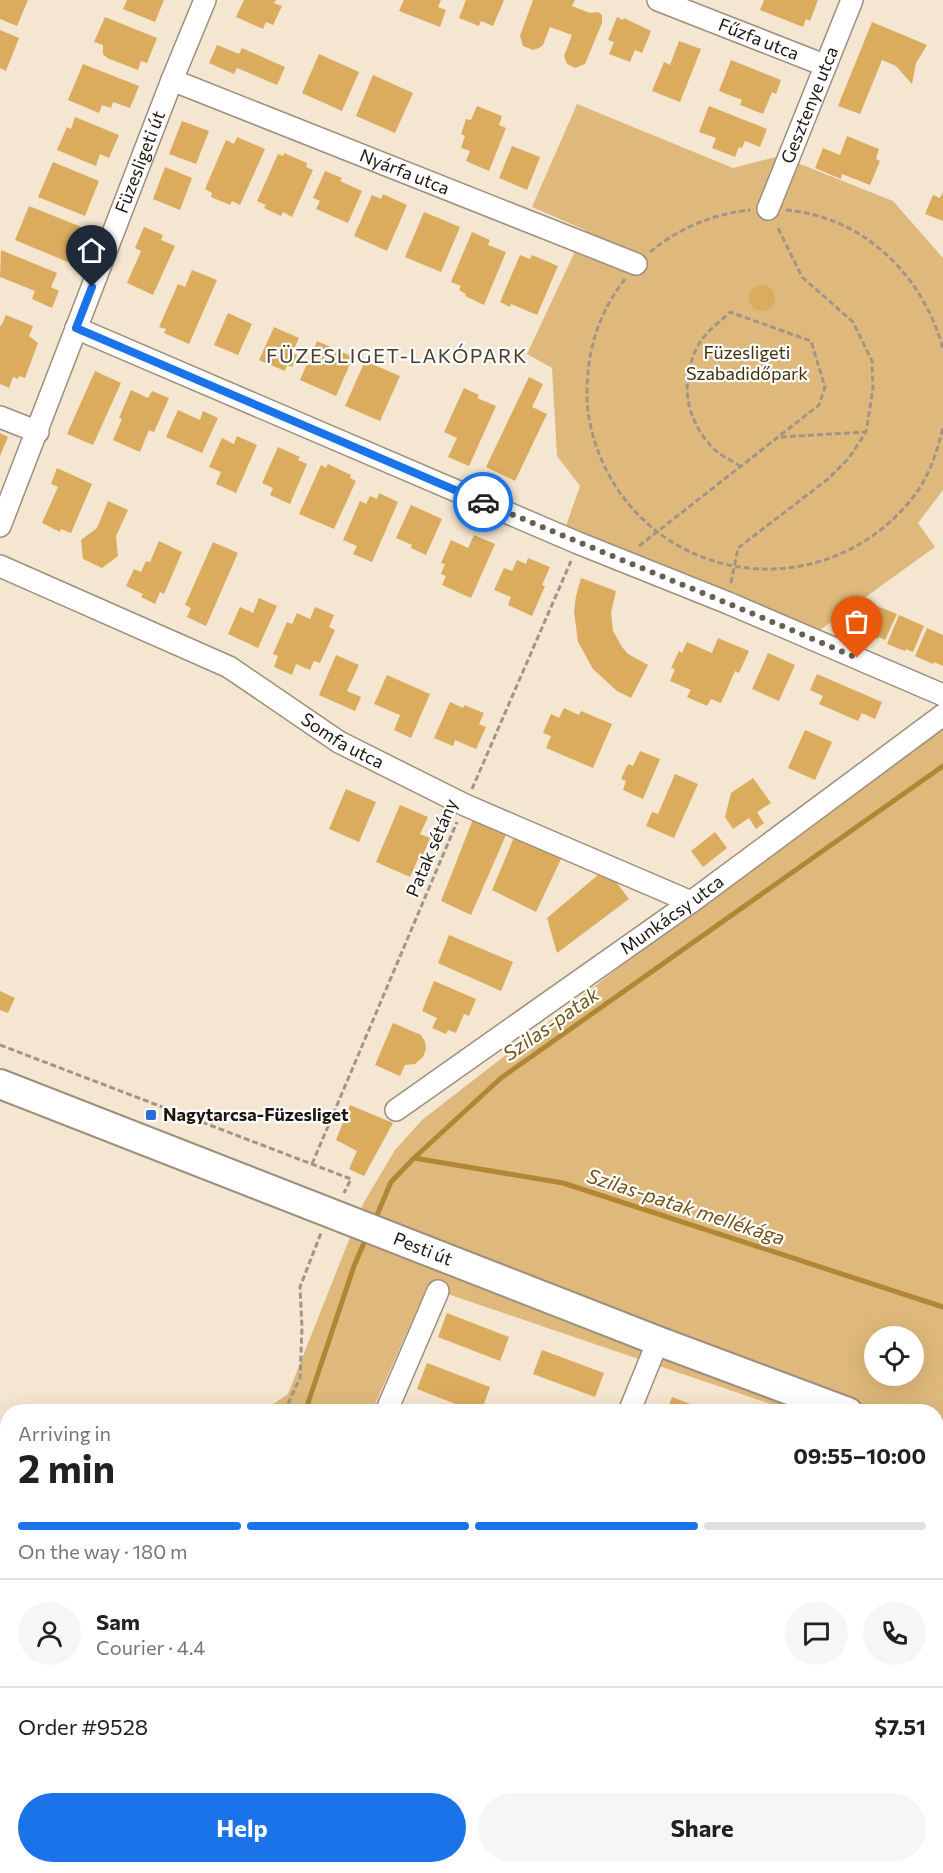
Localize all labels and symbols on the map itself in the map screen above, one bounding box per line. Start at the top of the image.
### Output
street label: Fűzfa utca [716,13,802,64]
street label: Gesztenye utca [775,43,842,166]
street label: Füzesligeti út [110,107,169,216]
street label: Nyárfa utca [357,144,453,199]
pin [66,225,117,287]
park label: Füzesligeti Szabadidőpark [686,341,808,384]
district label: FÜZESLIGET-LAKÓPARK [266,343,528,367]
courier [453,472,513,532]
pin [831,596,882,658]
street label: Somfa utca [297,707,388,773]
street label: Patak sétány [401,795,462,900]
street label: Munkácsy utca [615,870,728,959]
water label: Szilas-patak [498,981,604,1065]
place label: Nagytarcsa-Füzesliget [163,1103,349,1125]
marker: Nagytarcsa-Füzesliget [144,1108,158,1122]
water label: Szilas-patak mellékága [584,1163,788,1249]
street label: Pesti út [391,1227,456,1270]

